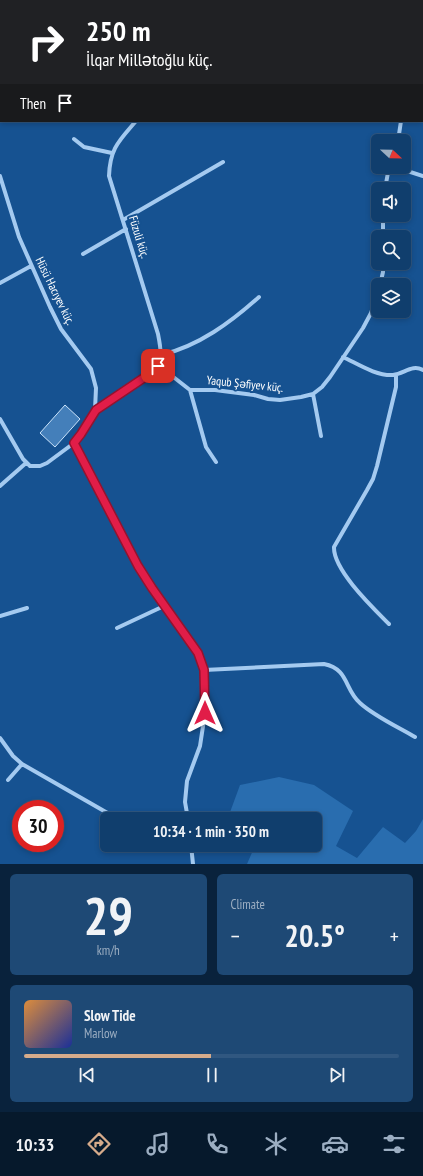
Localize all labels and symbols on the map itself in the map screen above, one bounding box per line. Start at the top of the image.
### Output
north arrow [371,134,411,174]
street label: Füzuli küç. [126,214,153,260]
street label: Hüsü Hacıyev küç. [32,254,78,327]
pin [141,349,175,383]
street label: Yaqub Şəfiyev küç. [206,372,284,395]
position arrow [184,692,226,734]
speed limit sign: 30 [12,800,64,852]

